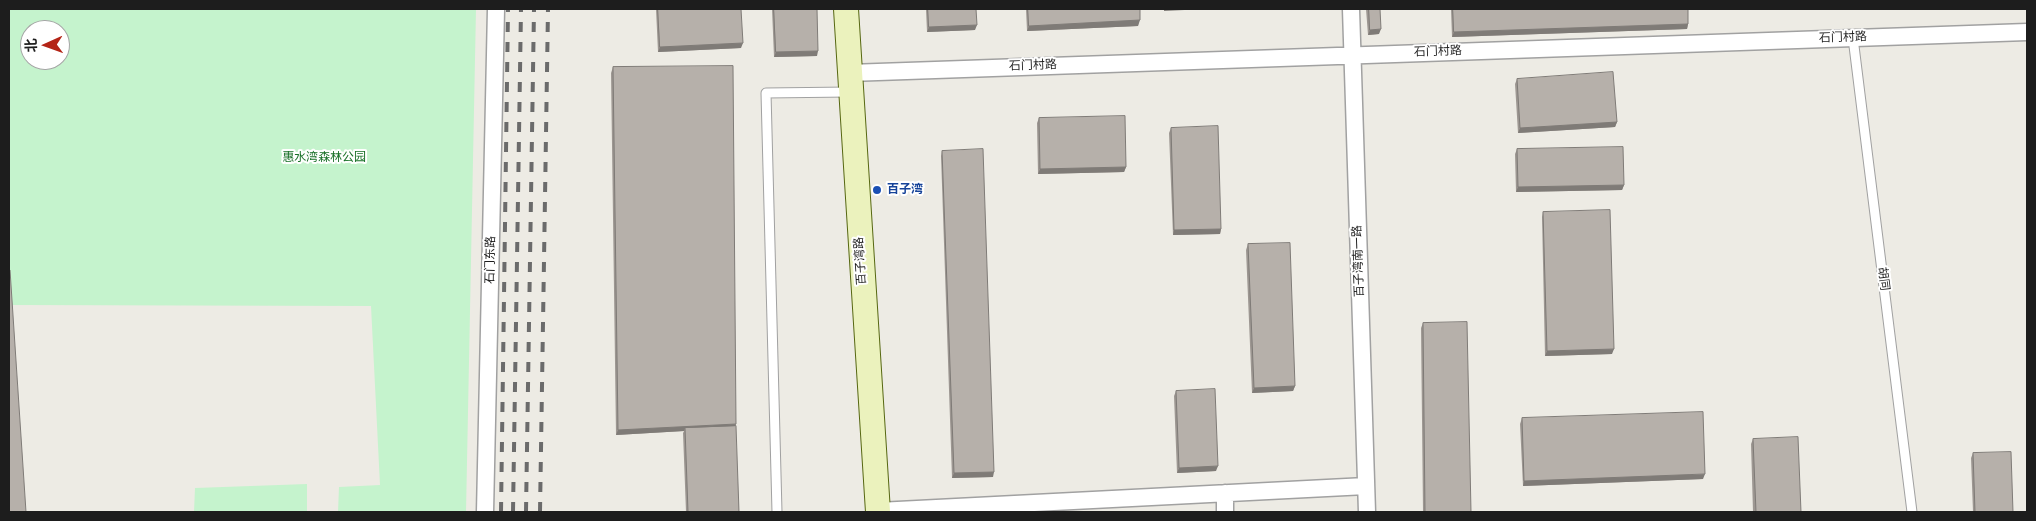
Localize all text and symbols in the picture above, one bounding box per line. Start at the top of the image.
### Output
north arrow [20,20,70,70]
street label: 石门村路 [1819,30,1867,46]
text: 北 [20,38,41,53]
street label: 石门村路 [1414,44,1462,60]
street label: 石门村路 [1009,58,1057,74]
park label: 惠水湾森林公园 [282,151,366,165]
place label: 百子湾 [887,183,923,197]
marker: 百子湾 [871,184,883,196]
street label: 百子湾南一路 [1351,225,1367,297]
street label: 石门东路 [483,236,499,284]
street label: 百子湾路 [852,237,870,285]
street label: 胡同 [1874,266,1892,292]

